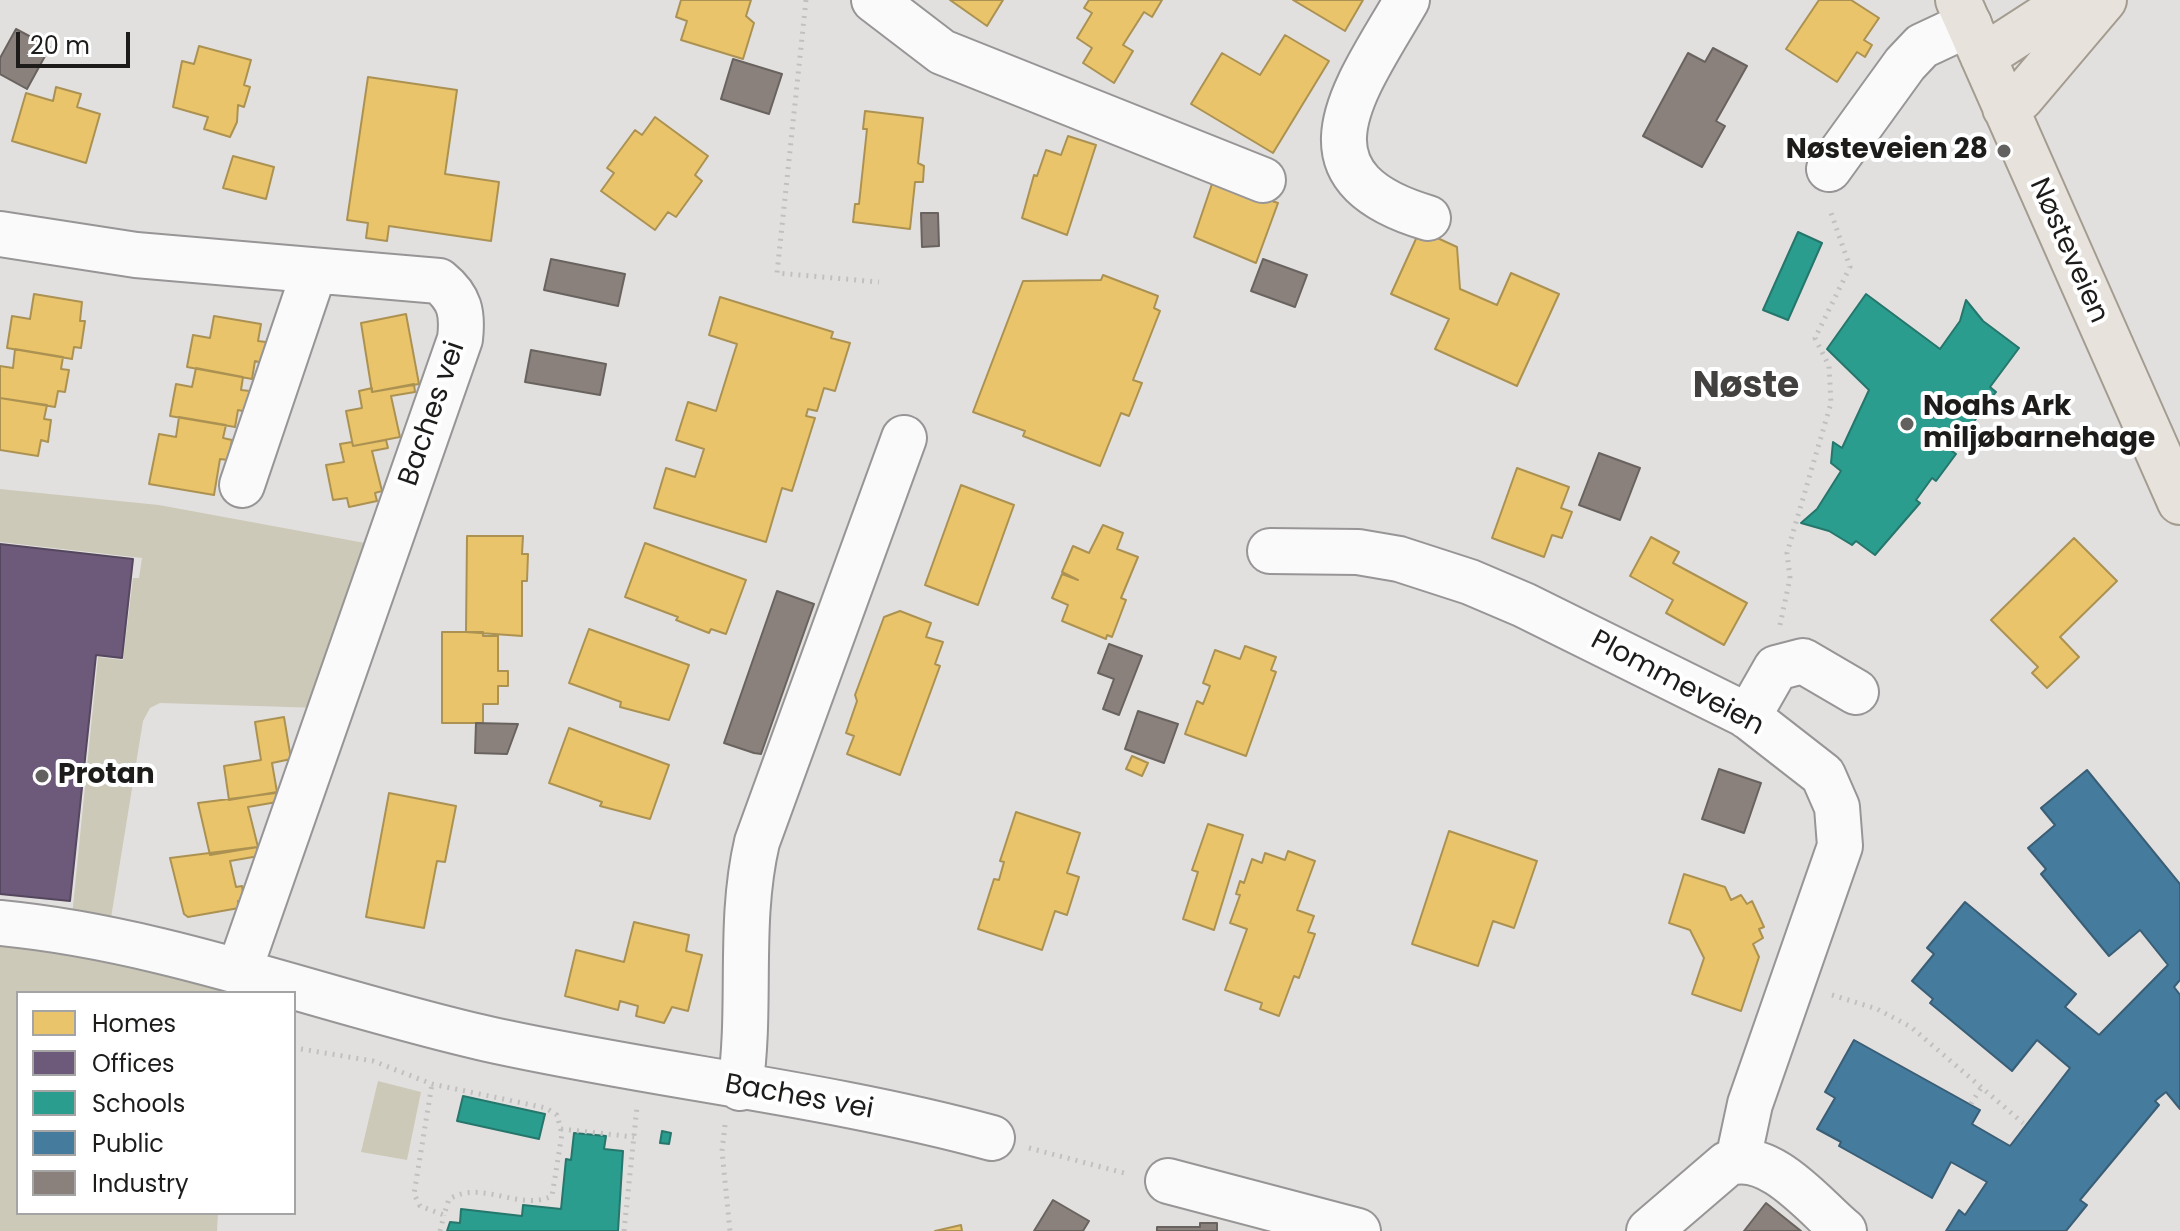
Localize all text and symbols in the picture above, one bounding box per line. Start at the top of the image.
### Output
scale bar [20,16,134,66]
text: 20 m [30,29,90,62]
place label: Nøsteveien 28 [1786,134,1988,168]
marker: Nøsteveien 28 [1995,142,2013,160]
street label: Nøsteveien [2021,173,2115,329]
street label: Baches vei [393,337,473,491]
district label: Nøste [1693,366,1799,410]
place label: Noahs Ark miljøbarnehage [1923,391,2155,457]
marker: Noahs Ark miljøbarnehage [1898,415,1916,433]
street label: Plommeveien [1585,624,1769,744]
place label: Protan [58,759,155,793]
marker: Protan [33,767,51,785]
legend [16,991,296,1215]
text: Homes [92,1007,176,1040]
text: Offices [92,1047,175,1080]
street label: Baches vei [722,1068,876,1128]
text: Schools [92,1087,185,1120]
text: Public [92,1127,164,1160]
text: Industry [92,1167,189,1200]

